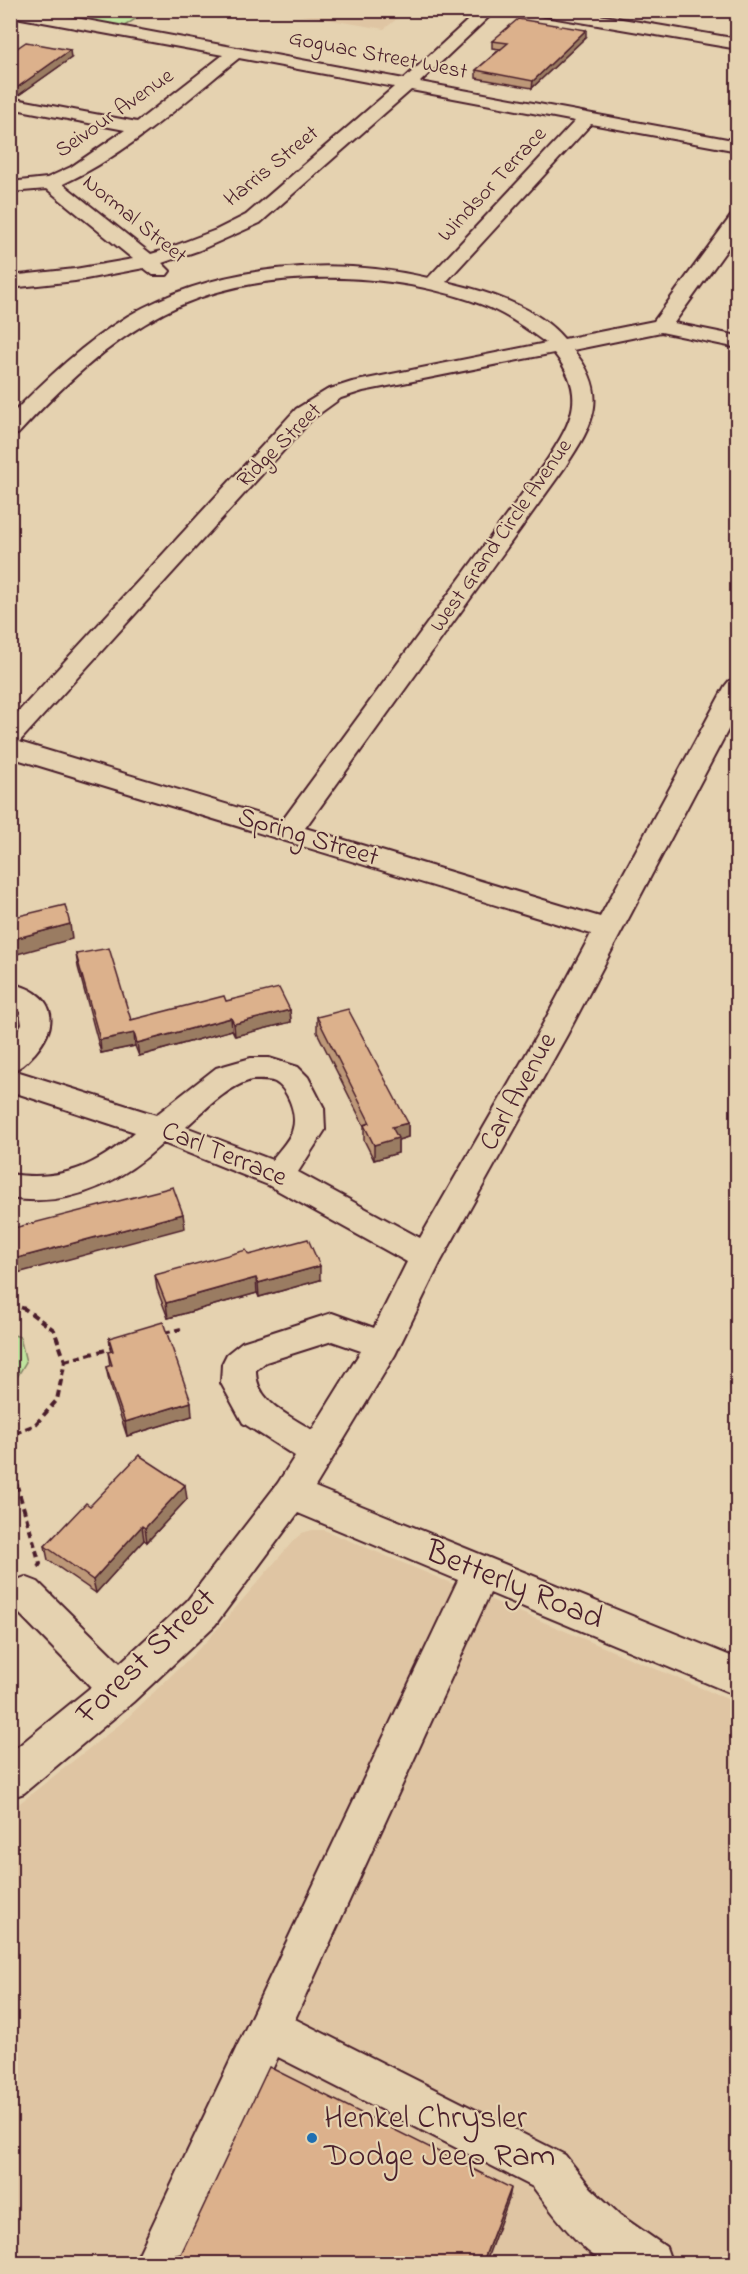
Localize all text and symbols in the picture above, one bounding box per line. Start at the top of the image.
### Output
street label: Goguac Street West [286,23,471,90]
street label: Seivour Avenue [49,61,181,167]
street label: Harris Street [217,118,327,215]
street label: Windsor Terrace [431,120,555,250]
street label: Normal Street [75,168,194,273]
street label: Ridge Street [230,396,331,497]
street label: West Grand Circle Avenue [423,433,581,639]
street label: Spring Street [233,798,383,878]
street label: Carl Avenue [470,1025,568,1158]
street label: Carl Terrace [155,1112,293,1198]
street label: Betterly Road [417,1528,610,1643]
street label: Forest Street [65,1577,228,1737]
place label: Henkel Chrysler Dodge Jeep Ram [323,2095,555,2181]
marker: Henkel Chrysler Dodge Jeep Ram [305,2131,319,2145]

